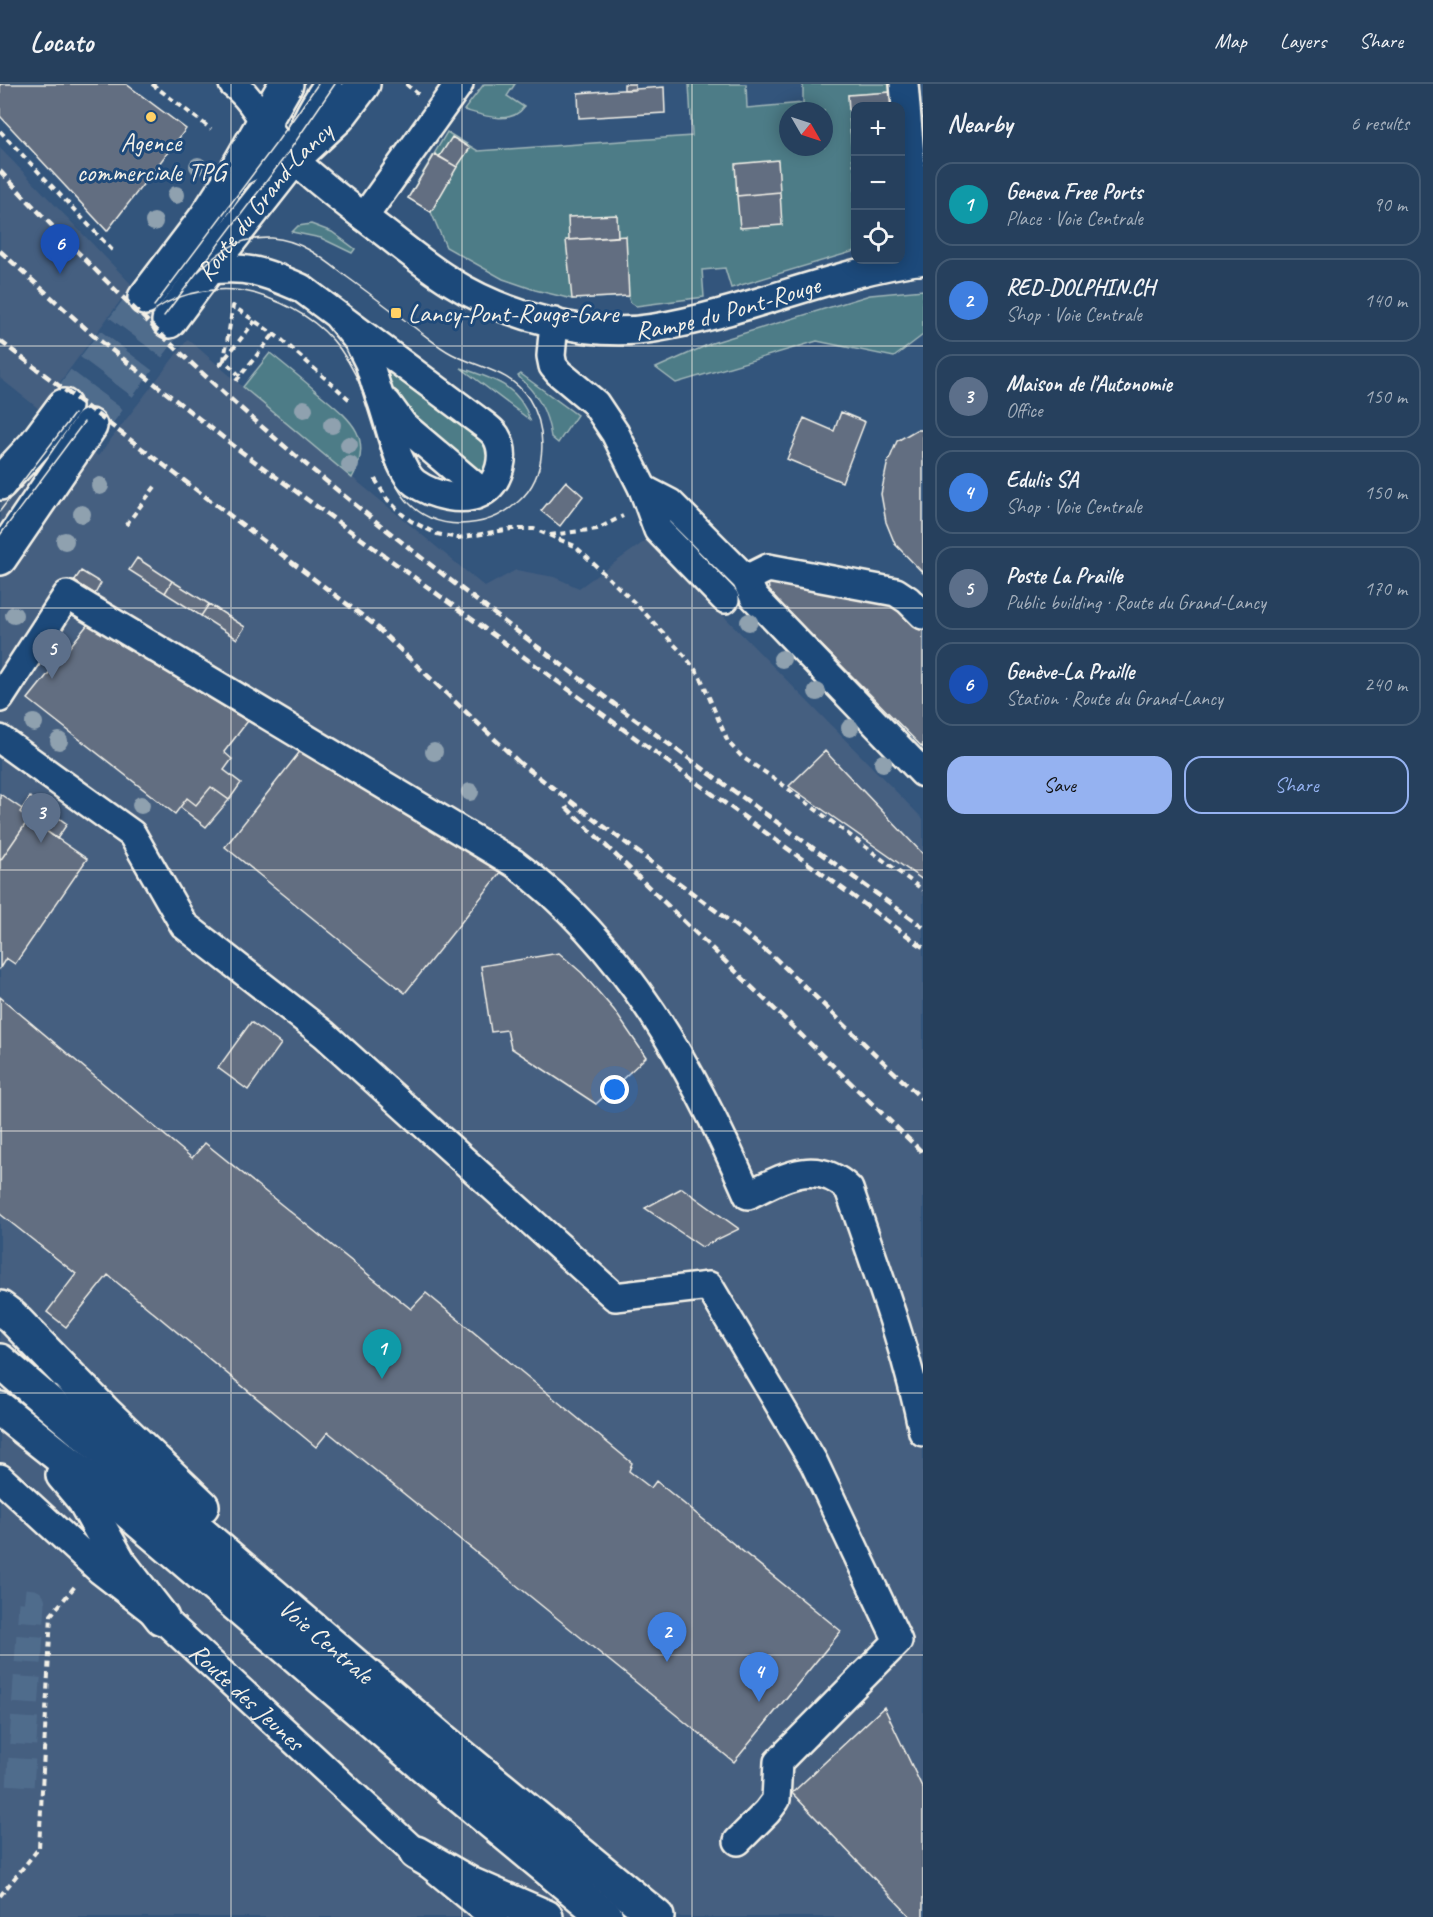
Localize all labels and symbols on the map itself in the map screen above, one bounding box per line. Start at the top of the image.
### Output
north arrow [779,102,833,156]
marker: Agence commerciale TPG [144,110,158,124]
street label: Route du Grand-Lancy [189,113,341,287]
place label: Agence commerciale TPG [77,126,229,189]
pin: 6 [40,224,80,274]
street label: Rampe du Pont-Rouge [634,268,825,347]
place label: Lancy-Pont-Rouge-Gare [408,297,620,330]
marker: Lancy-Pont-Rouge-Gare [389,306,403,320]
pin: 5 [32,630,72,679]
pin: 3 [22,794,60,843]
your location [600,1075,629,1104]
pin: 1 [362,1330,401,1379]
street label: Voie Centrale [272,1591,382,1692]
pin: 2 [648,1612,686,1662]
street label: Route des Jeunes [182,1636,313,1760]
pin: 4 [740,1652,778,1702]

